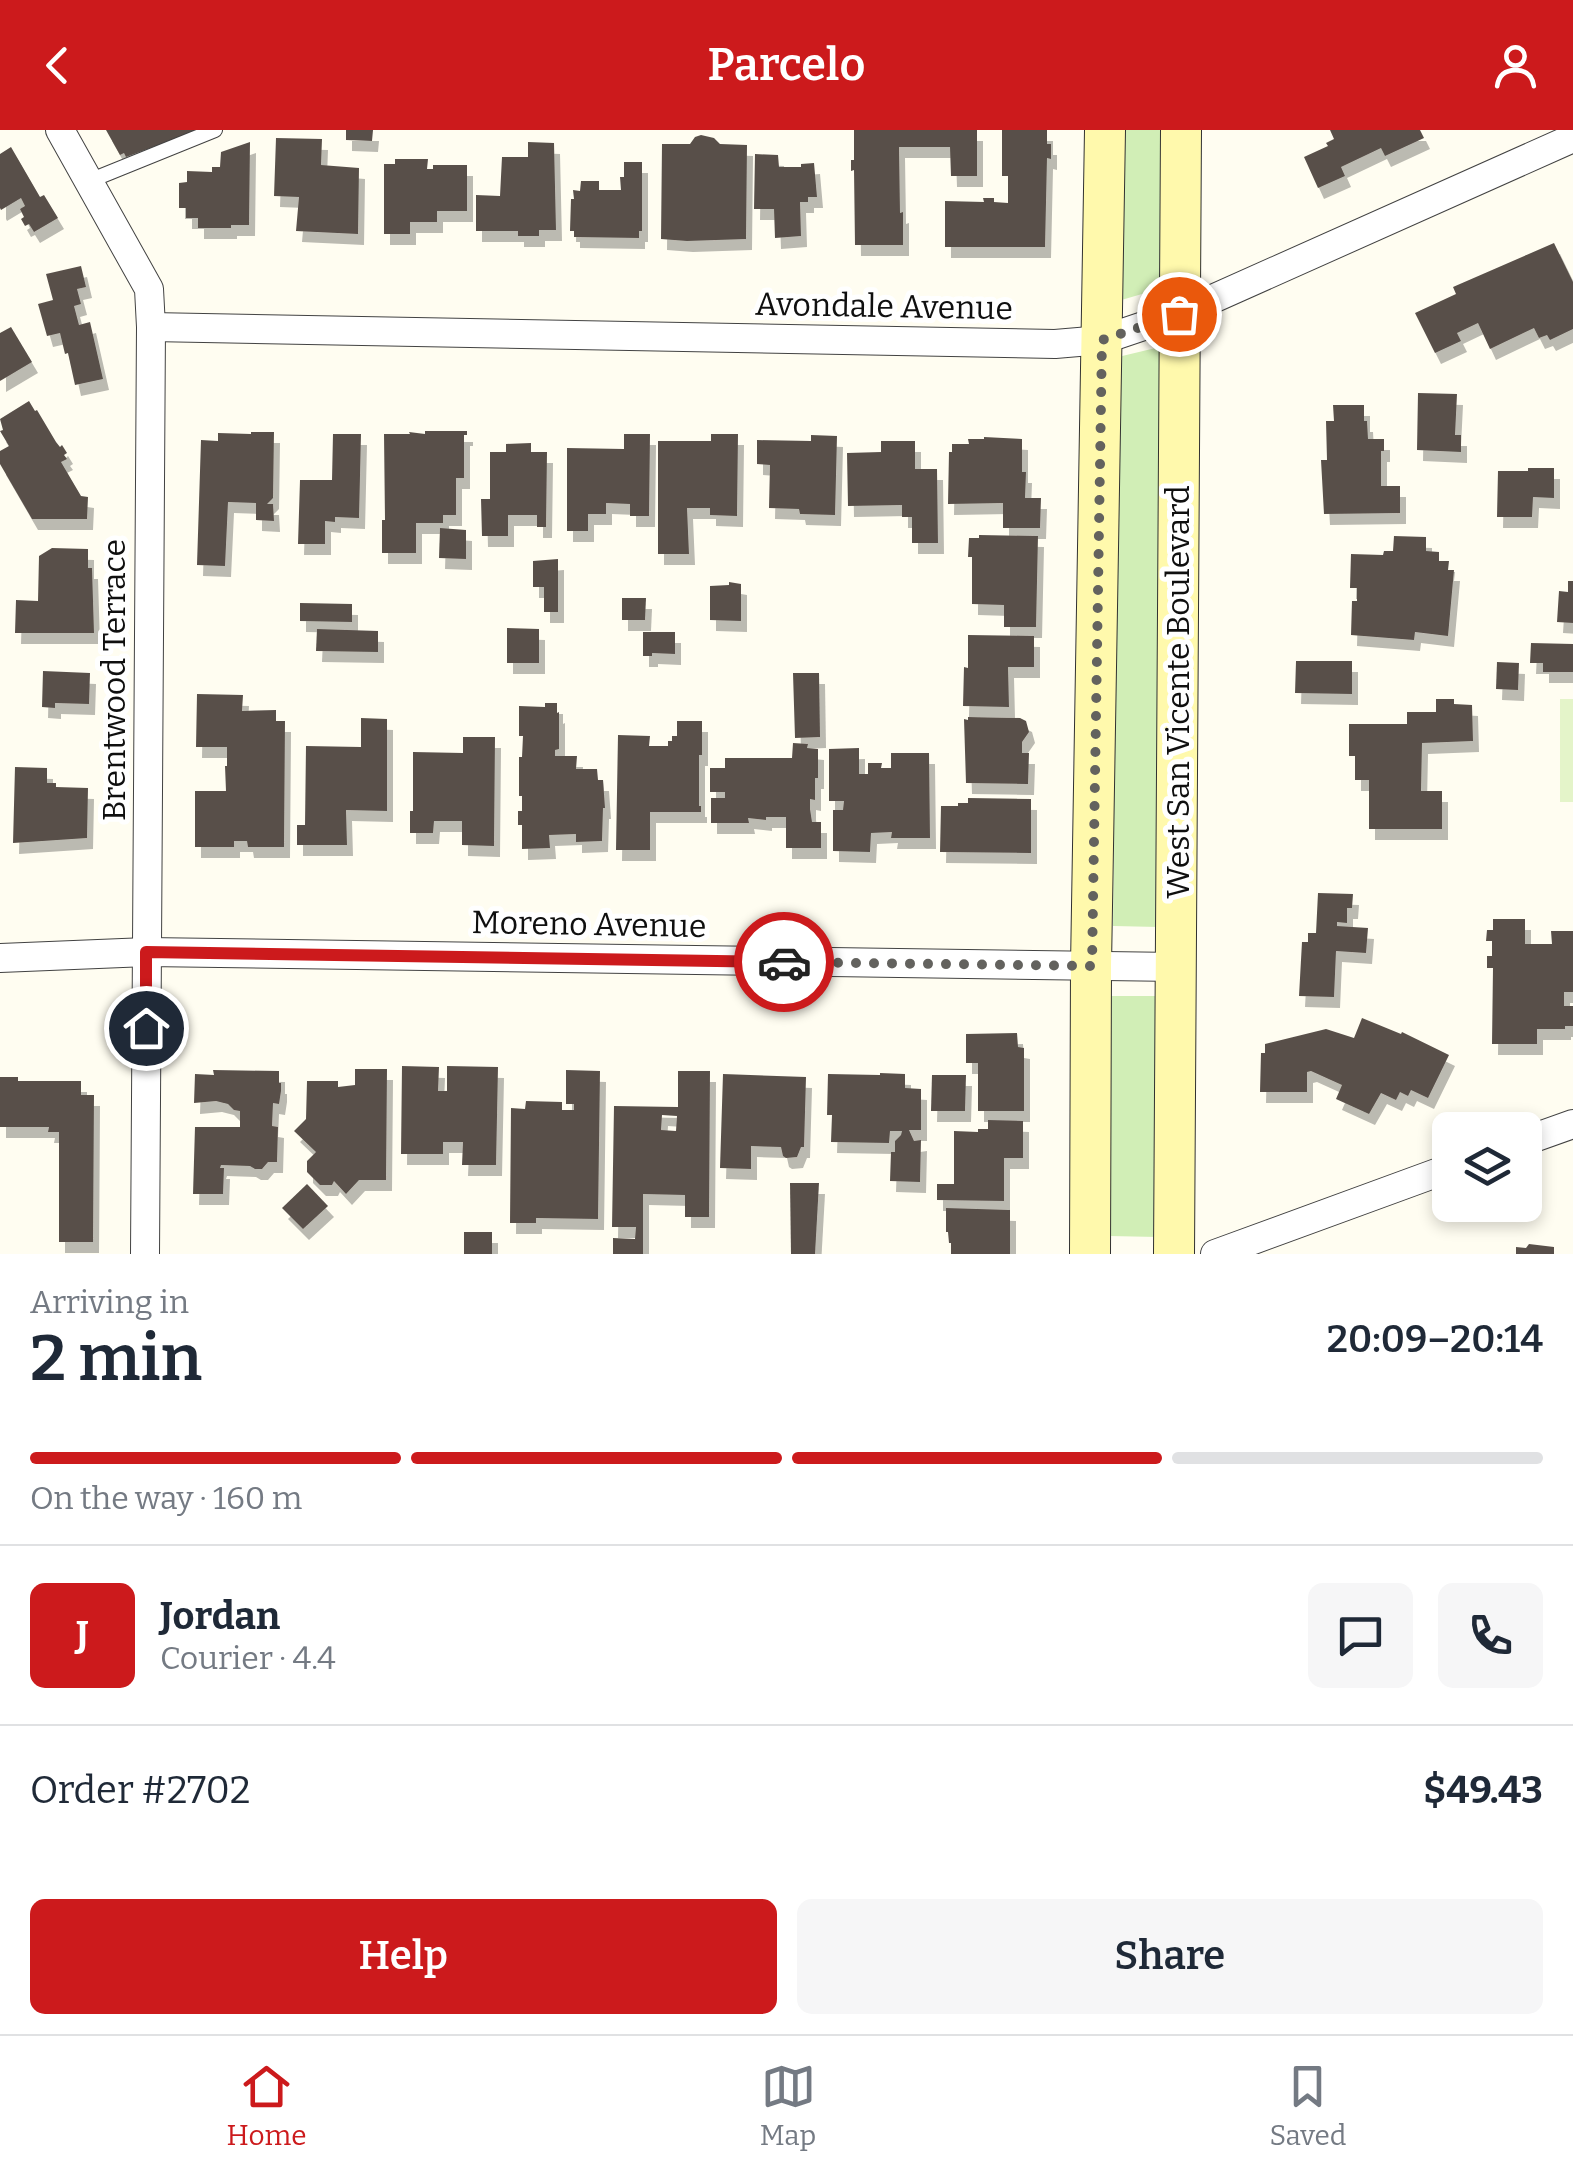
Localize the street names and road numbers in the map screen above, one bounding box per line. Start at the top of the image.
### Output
street label: Avondale Avenue [755,285,1013,327]
street label: West San Vicente Boulevard [1159,485,1197,899]
street label: Brentwood Terrace [95,539,133,821]
street label: Moreno Avenue [471,903,707,945]

